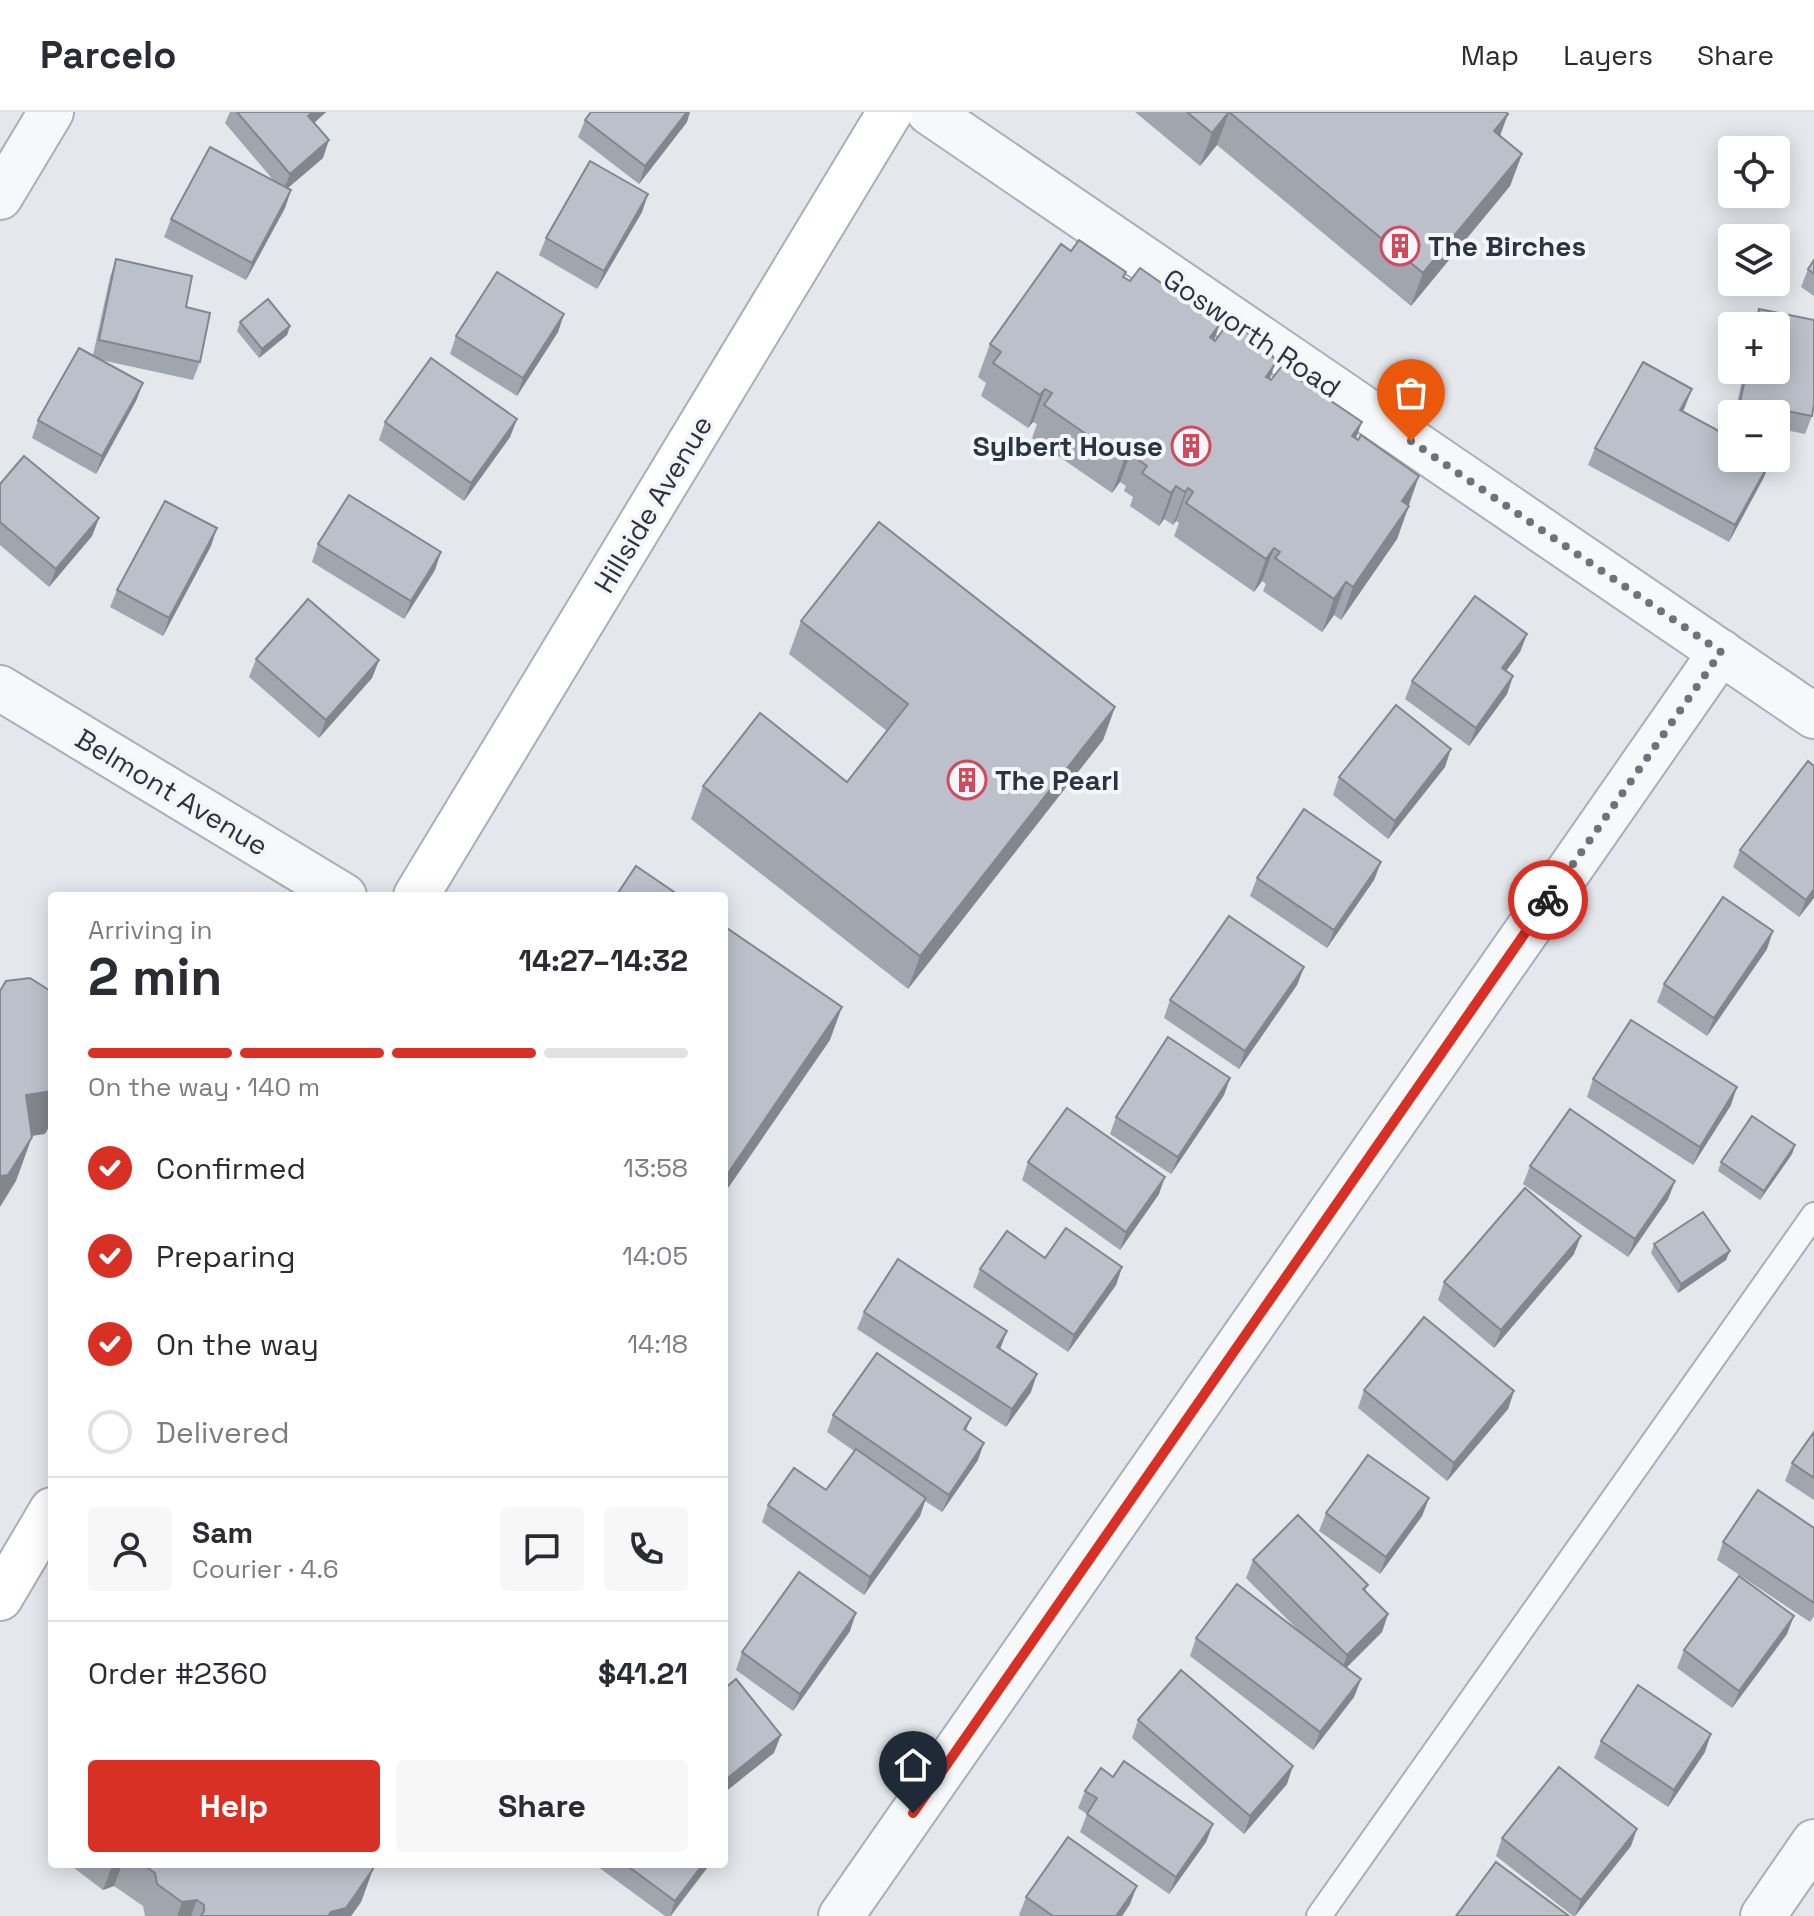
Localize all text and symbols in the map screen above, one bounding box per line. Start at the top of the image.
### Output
text: Parcelo [40,31,176,79]
text: Map [1461,37,1519,73]
text: Layers [1563,37,1653,73]
text: Share [1697,37,1774,73]
map controls [1718,136,1790,472]
button: locate [1718,136,1790,208]
button: layers [1718,224,1790,296]
building icon: The Birches [1379,225,1421,267]
place label: The Birches [1428,228,1586,264]
street label: Gosworth Road [1156,260,1348,406]
button: + [1718,312,1790,384]
pin [1377,359,1445,441]
icon: bag [1389,371,1433,415]
button: − [1718,400,1790,472]
street label: Hillside Avenue [586,409,720,599]
building icon: Sylbert House [1170,425,1212,467]
place label: Sylbert House [973,428,1163,464]
street label: Belmont Avenue [69,720,275,864]
building icon: The Pearl [946,759,988,801]
place label: The Pearl [995,762,1119,798]
courier [1508,860,1588,940]
icon: bike [1526,878,1570,922]
text: Arriving in [88,913,212,947]
text: 14:27–14:32 [518,941,688,980]
text: 2 min [88,944,222,1010]
text: On the way · 140 m [88,1070,320,1104]
icon: check [88,1146,132,1190]
text: Confirmed [156,1149,306,1188]
text: 13:58 [623,1151,688,1185]
icon: check [88,1234,132,1278]
text: Preparing [156,1237,295,1276]
text: 14:05 [622,1239,688,1273]
icon: check [88,1322,132,1366]
text: On the way [156,1325,319,1364]
text: 14:18 [627,1327,688,1361]
text: Delivered [156,1413,290,1452]
button: person [88,1507,172,1591]
button: chat [500,1507,584,1591]
button: phone [604,1507,688,1591]
text: Sam [192,1513,253,1552]
text: Courier · 4.6 [192,1552,339,1586]
text: Order #2360 [88,1654,267,1693]
text: $41.21 [598,1654,688,1693]
pin [879,1731,947,1813]
icon: home [891,1743,935,1787]
button: Help [88,1760,380,1852]
button: Share [396,1760,688,1852]

